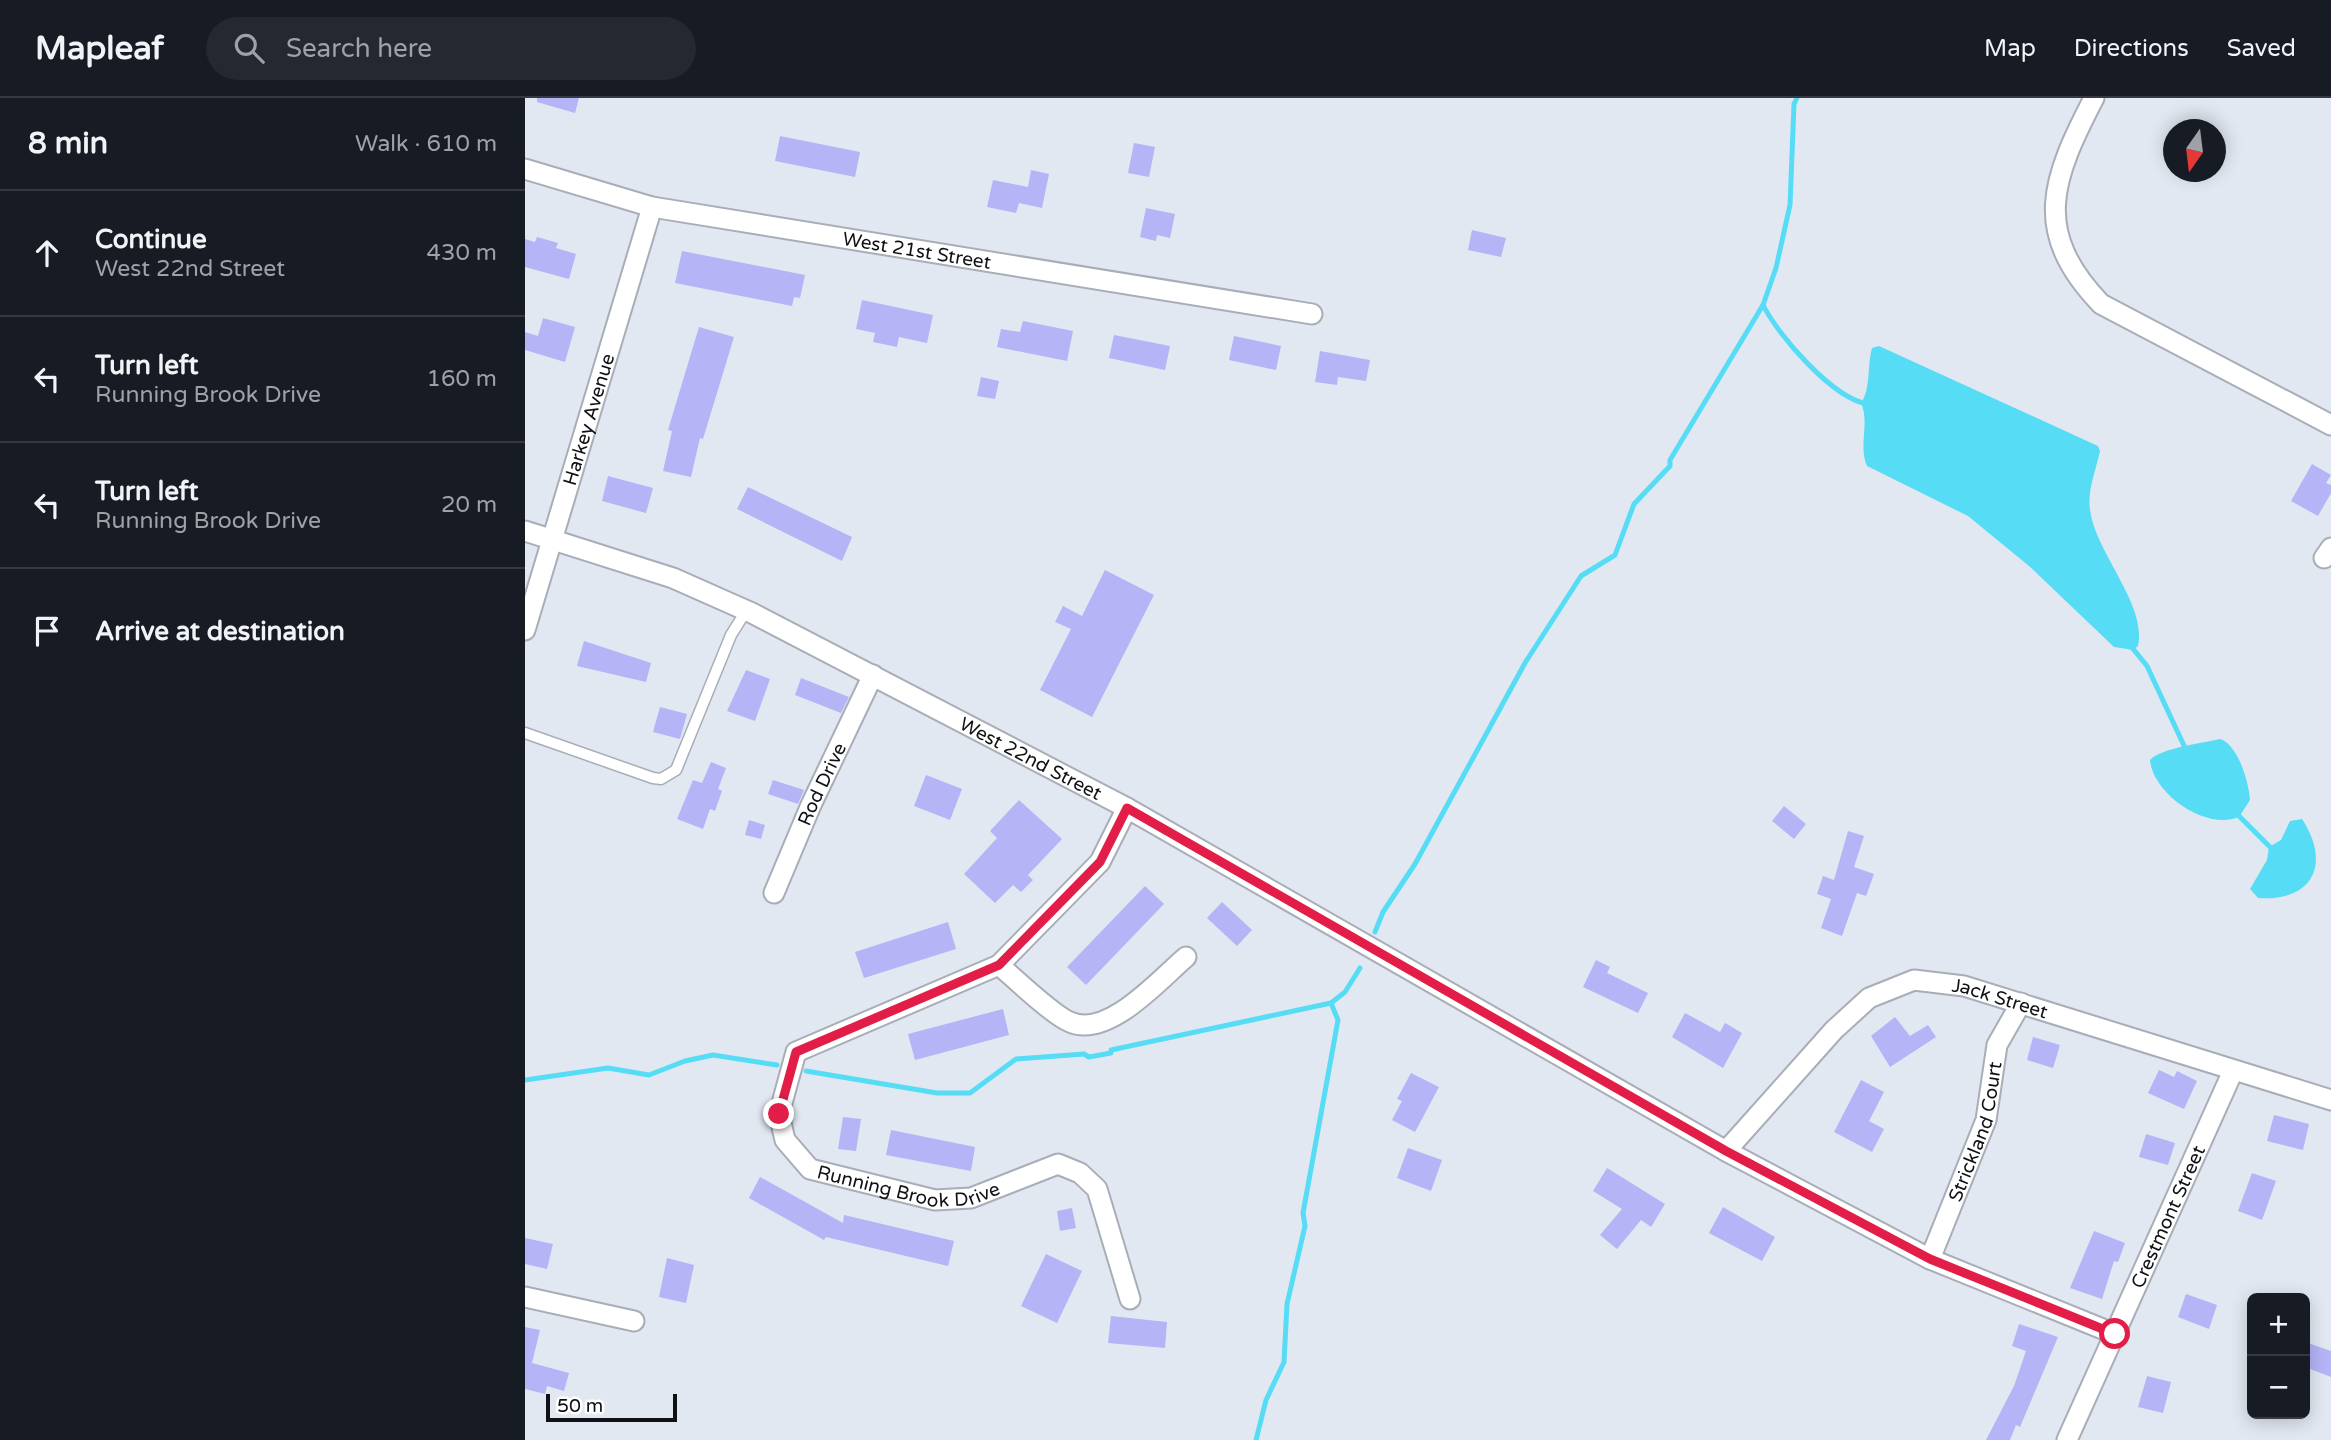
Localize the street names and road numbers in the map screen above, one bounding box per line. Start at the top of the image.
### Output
street label: West 21st Street [841,228,993,274]
street label: Harkey Avenue [559,351,619,488]
street label: West 22nd Street [956,713,1105,805]
street label: Rod Drive [794,739,851,829]
street label: Jack Street [1951,975,2050,1023]
street label: Strickland Court [1944,1060,2006,1205]
street label: Crestmont Street [2127,1142,2210,1292]
street label: Running Brook Drive [815,1161,1003,1213]

